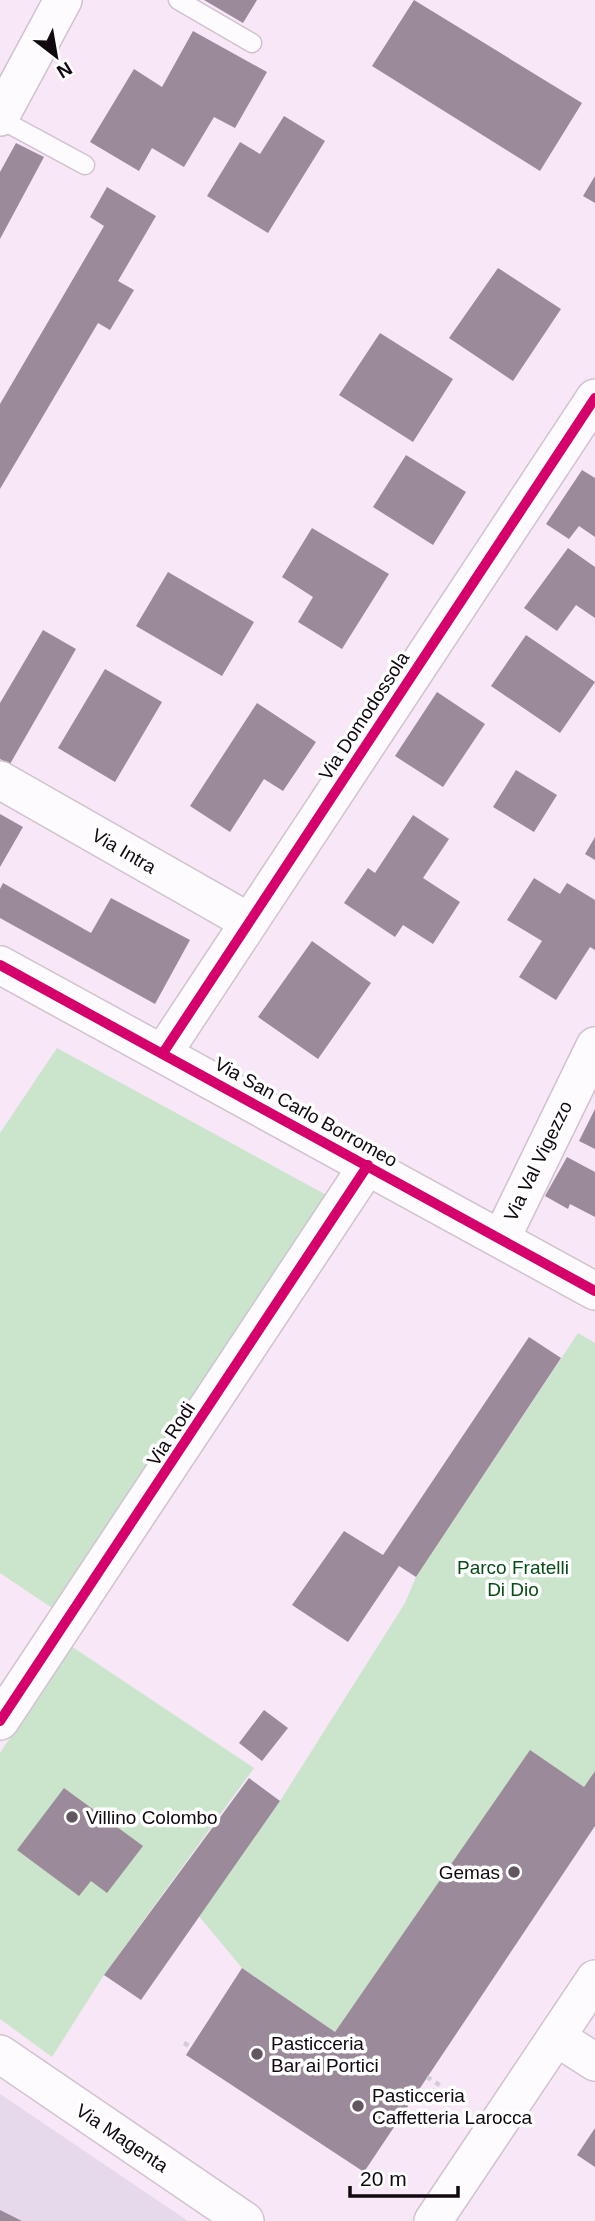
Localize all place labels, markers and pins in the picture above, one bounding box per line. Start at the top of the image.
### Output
place label: Villino Colombo [86,1807,218,1828]
marker: Villino Colombo [64,1809,80,1825]
place label: Gemas [439,1862,500,1883]
marker: Gemas [506,1864,522,1880]
place label: Pasticceria Bar ai Portici [271,2033,379,2076]
marker: Pasticceria Bar ai Portici [249,2046,265,2062]
place label: Pasticceria Caffetteria Larocca [372,2085,533,2128]
marker: Pasticceria Caffetteria Larocca [350,2098,366,2114]

